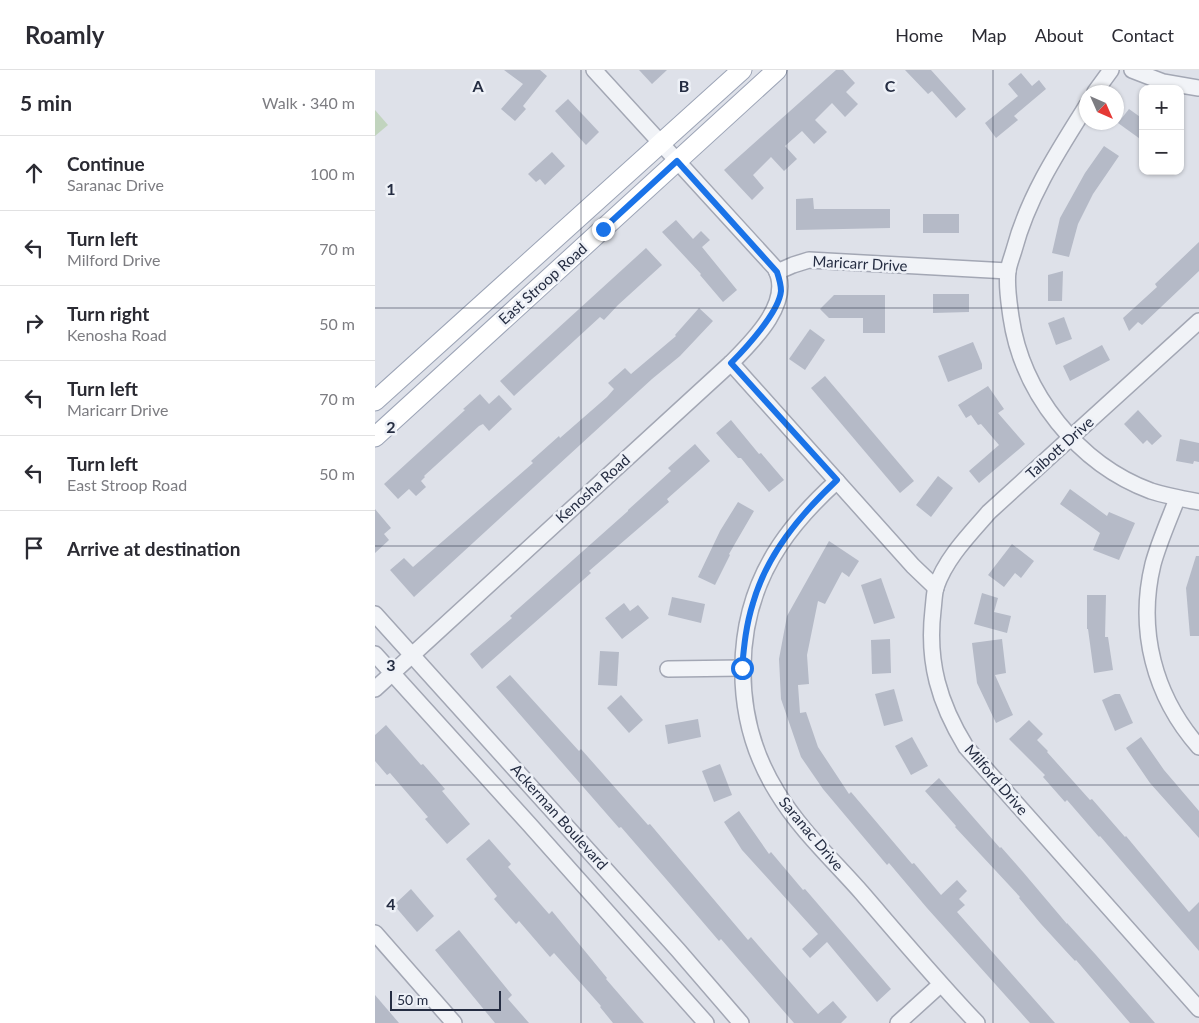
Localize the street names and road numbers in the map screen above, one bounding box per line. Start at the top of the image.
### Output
street label: East Stroop Road [494,239,590,328]
street label: Maricarr Drive [812,252,908,274]
street label: Talbott Drive [1022,412,1097,482]
street label: Kenosha Road [552,450,633,526]
street label: Milford Drive [961,740,1032,818]
street label: Ackerman Boulevard [508,760,612,873]
street label: Saranac Drive [776,793,848,874]

